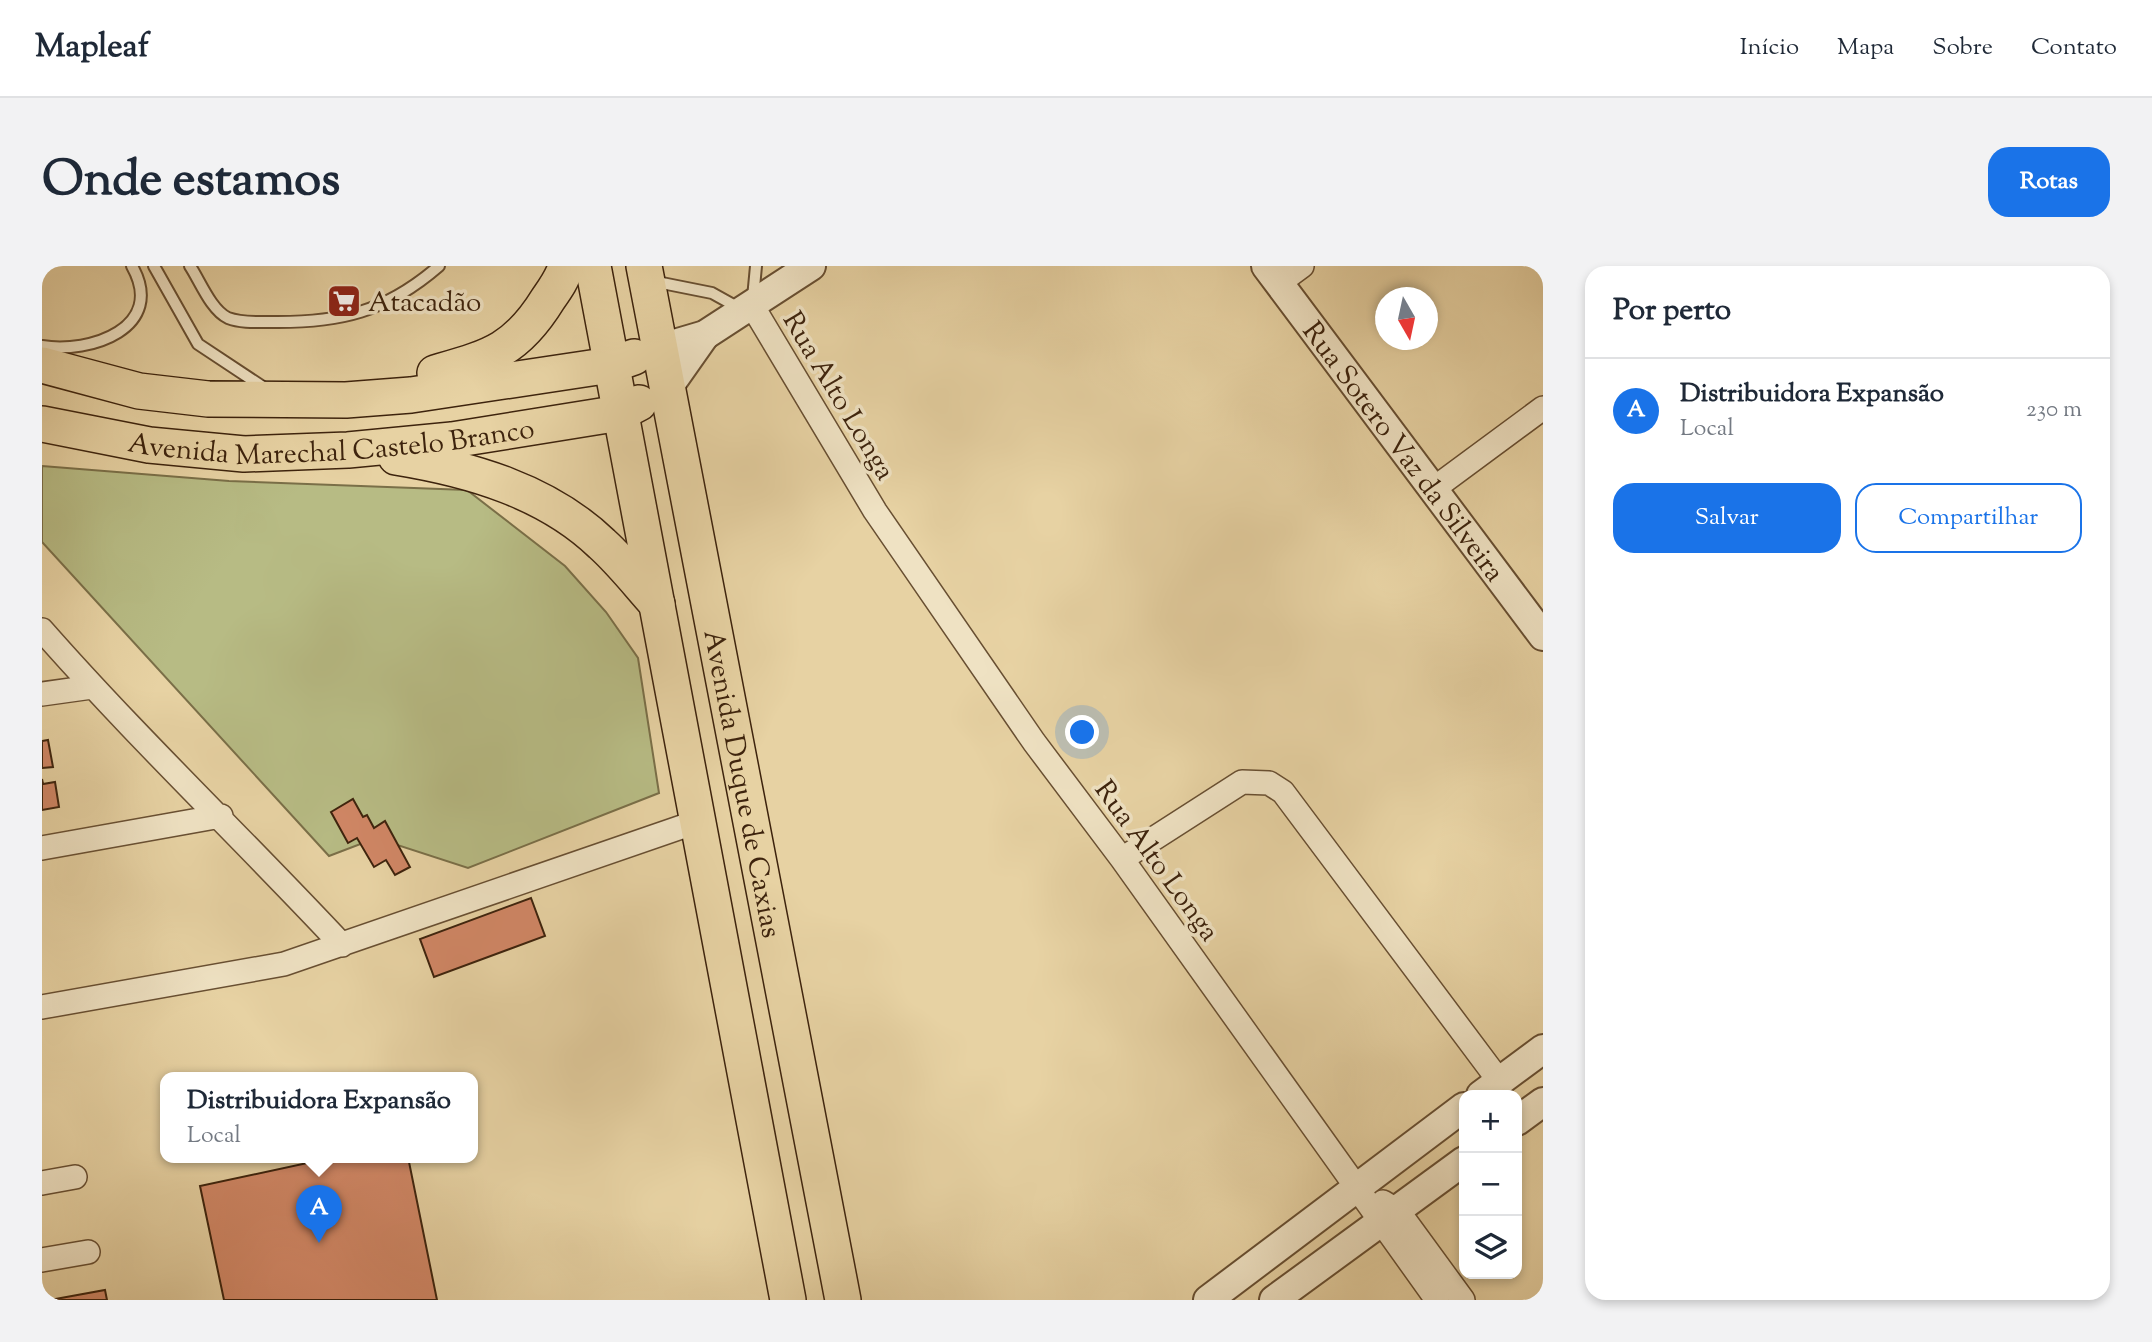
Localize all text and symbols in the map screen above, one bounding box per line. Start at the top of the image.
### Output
text: Mapleaf [35,24,149,72]
text: Início [1740,31,1799,65]
text: Mapa [1837,31,1894,65]
text: Sobre [1932,31,1993,65]
text: Contato [2031,31,2117,65]
text: Onde estamos [42,147,340,217]
button: Rotas [1988,147,2110,217]
supermarket icon: Atacadão [325,282,363,320]
place label: Atacadão [368,284,481,324]
north arrow [1375,287,1438,350]
text: Por perto [1613,290,1731,333]
street label: Rua Alto Longa [771,305,904,489]
street label: Rua Sotero Vaz da Silveira [1291,314,1513,591]
text: Distribuidora Expansão [1680,376,1944,413]
text: A [1627,394,1645,427]
text: 230 m [2026,394,2082,427]
street label: Avenida Marechal Castelo Branco [124,410,537,477]
text: Local [1680,413,1734,446]
button: Salvar [1613,483,1841,553]
button: Compartilhar [1855,483,2082,553]
street label: Avenida Duque de Caxias [691,627,790,942]
your location [1065,715,1099,749]
street label: Rua Alto Longa [1083,773,1228,951]
popup [160,1072,478,1163]
text: Distribuidora Expansão [187,1083,451,1120]
map controls [1459,1090,1522,1279]
button: + [1459,1090,1522,1153]
text: Local [187,1120,241,1153]
button: − [1459,1153,1522,1216]
pin: A [296,1185,342,1243]
button: layers [1459,1216,1522,1279]

